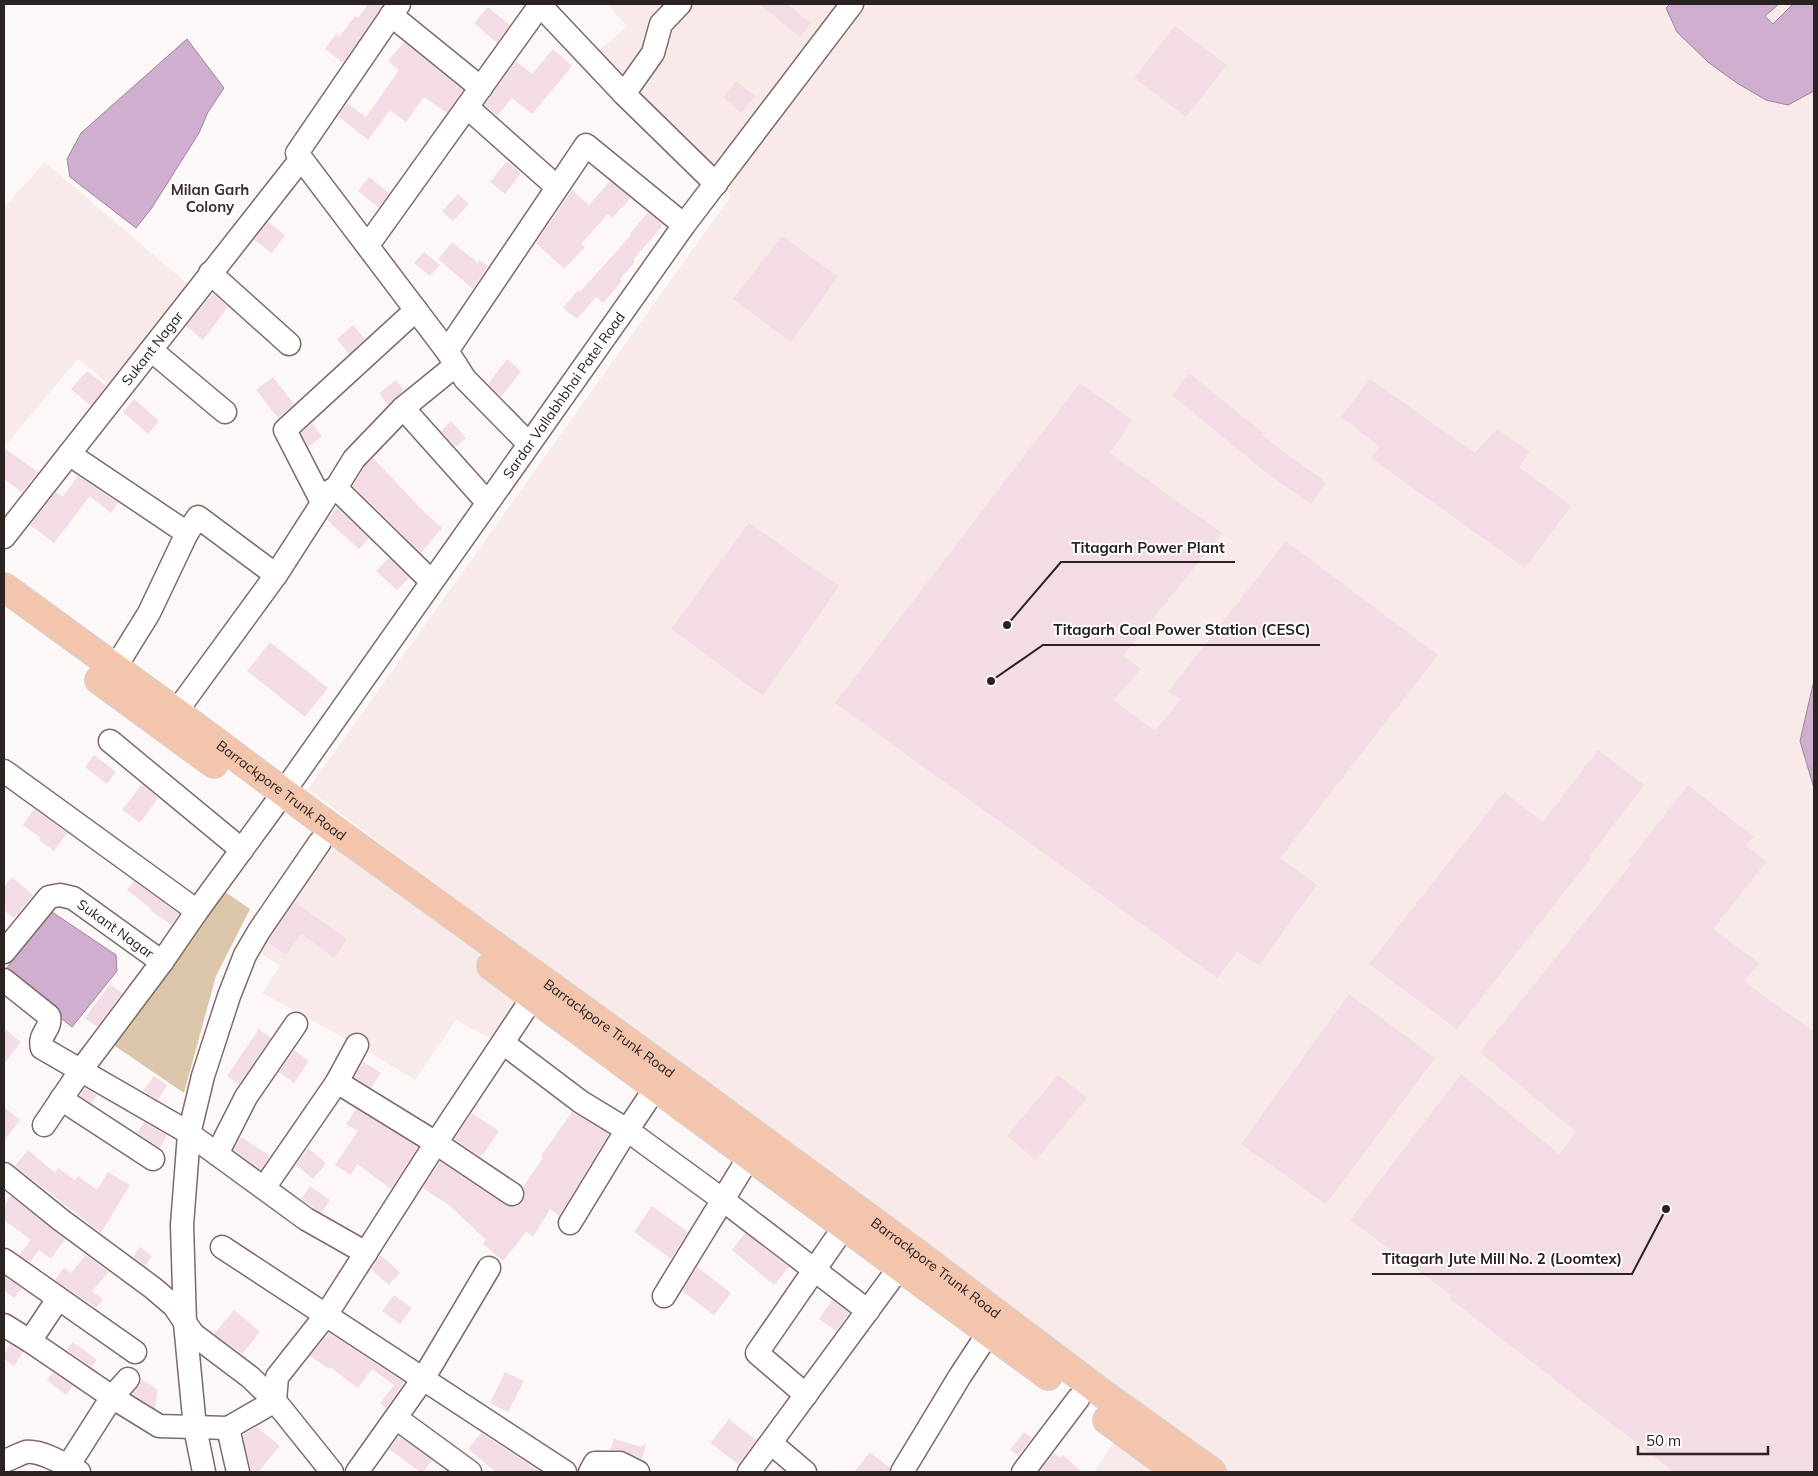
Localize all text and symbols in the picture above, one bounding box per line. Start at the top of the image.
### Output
district label: Milan Garh Colony [171,180,249,216]
street label: Sukant Nagar [117,307,188,389]
street label: Sardar Vallabhbhai Patel Road [499,308,629,482]
callout: Titagarh Power Plant [1061,532,1235,562]
text: Titagarh Power Plant [1071,538,1225,557]
callout: Titagarh Coal Power Station (CESC) [1043,615,1320,645]
text: Titagarh Coal Power Station (CESC) [1053,620,1311,639]
street label: Barrackpore Trunk Road [213,736,350,845]
street label: Sukant Nagar [74,895,158,963]
street label: Barrackpore Trunk Road [540,975,678,1082]
street label: Barrackpore Trunk Road [867,1213,1004,1322]
callout: Titagarh Jute Mill No. 2 (Loomtex) [1372,1244,1632,1274]
text: Titagarh Jute Mill No. 2 (Loomtex) [1382,1249,1622,1268]
scale bar [1638,1424,1768,1456]
text: 50 m [1646,1431,1681,1450]

